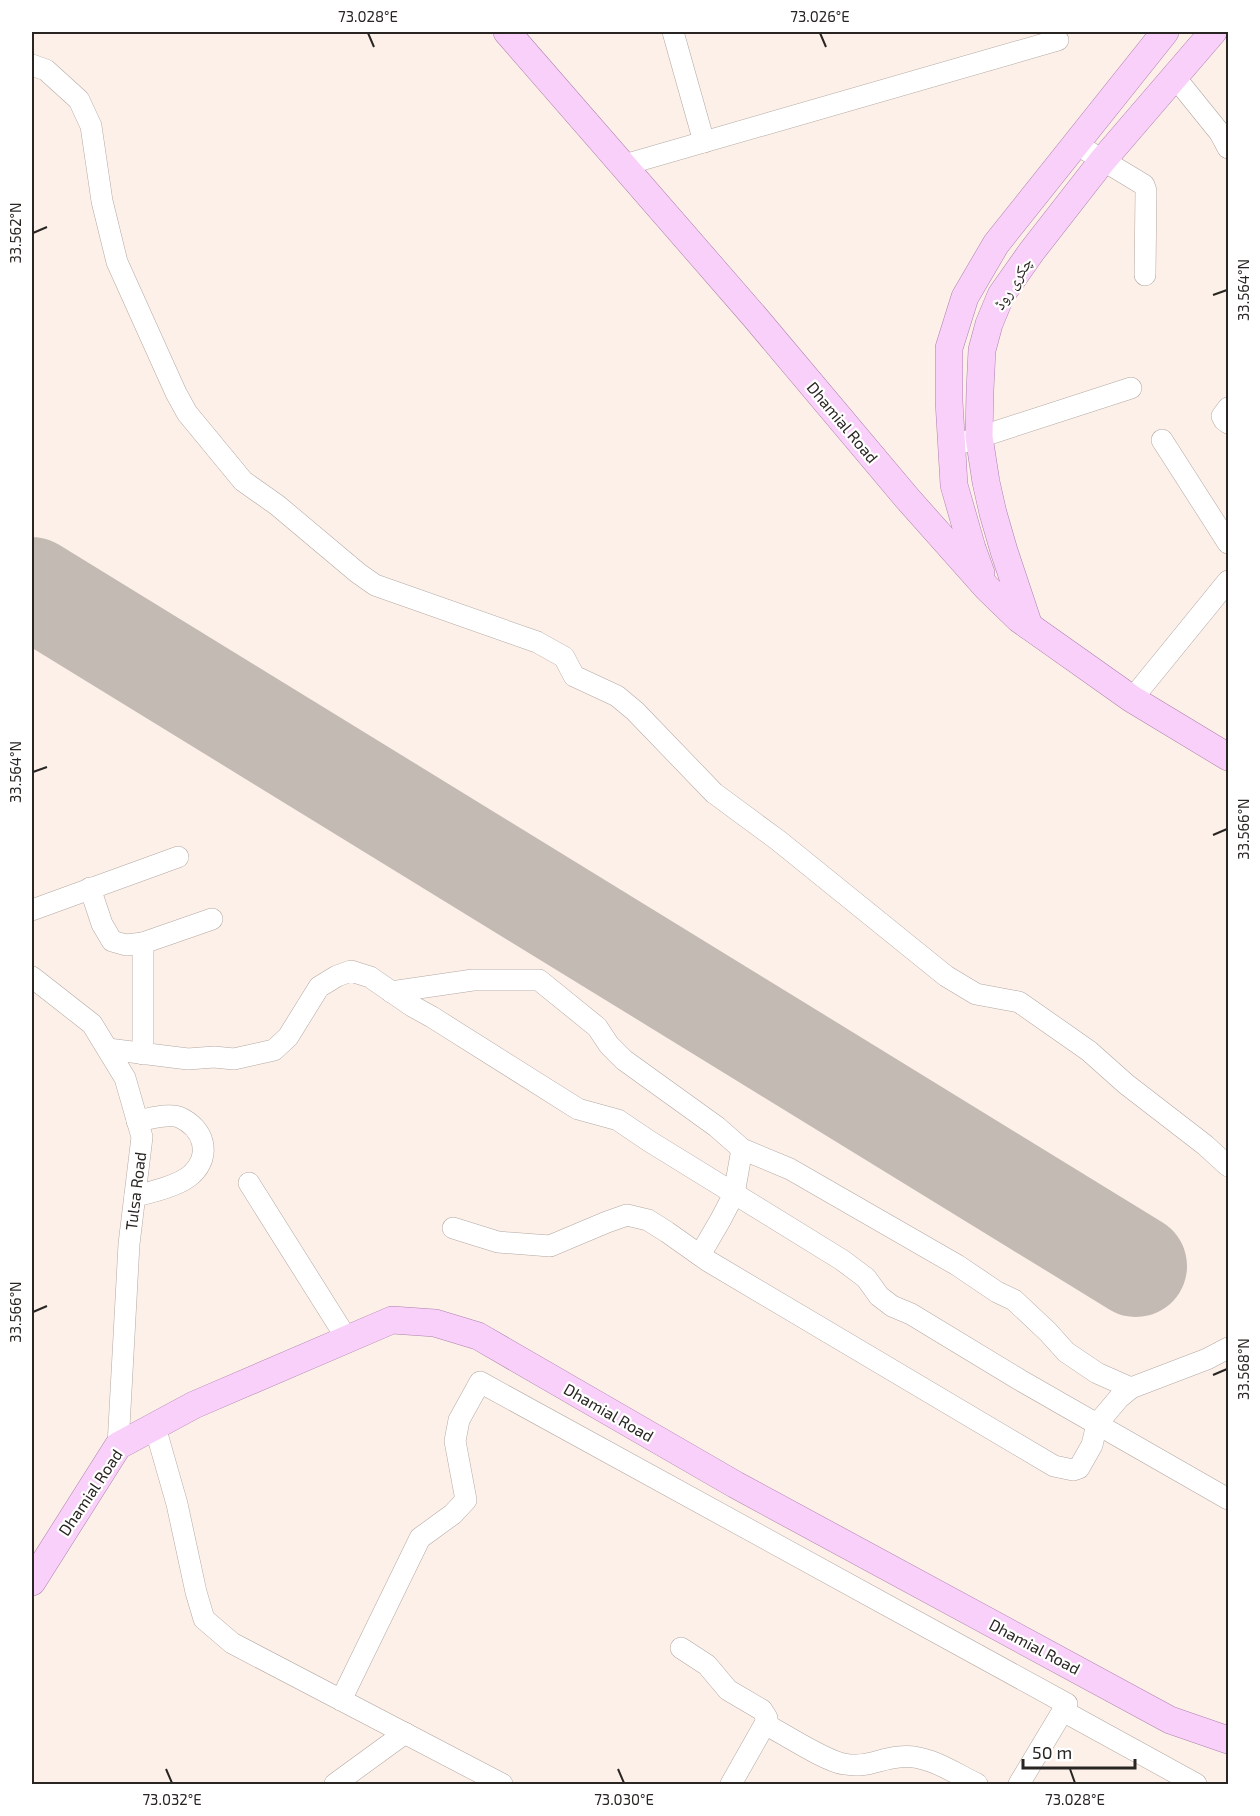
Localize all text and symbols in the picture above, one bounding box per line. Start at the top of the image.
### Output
text: 73.028°E [338,7,398,25]
text: 73.026°E [790,7,850,25]
text: 33.562°N [6,202,24,264]
street label: چکری روڈ [989,253,1037,314]
text: 33.564°N [1234,259,1252,321]
street label: Dhamial Road [804,377,882,467]
text: 33.564°N [6,741,24,803]
text: 33.566°N [1234,798,1252,860]
street label: Tulsa Road [121,1151,149,1231]
text: 33.566°N [6,1281,24,1343]
text: 33.568°N [1234,1338,1252,1400]
street label: Dhamial Road [561,1379,657,1445]
street label: Dhamial Road [54,1445,126,1539]
street label: Dhamial Road [986,1614,1084,1678]
scale bar [1023,1732,1136,1770]
text: 50 m [1032,1741,1072,1763]
text: 73.032°E [142,1790,202,1808]
text: 73.030°E [594,1790,654,1808]
text: 73.028°E [1045,1790,1105,1808]

